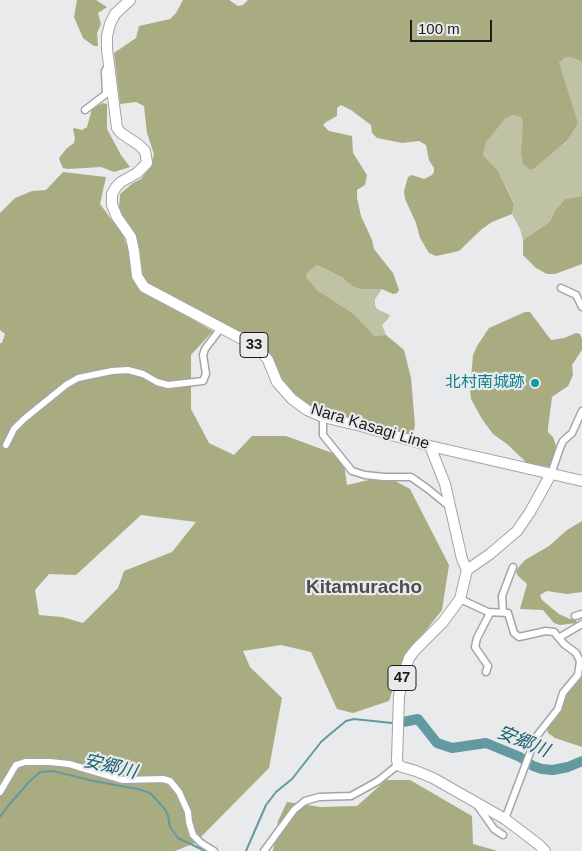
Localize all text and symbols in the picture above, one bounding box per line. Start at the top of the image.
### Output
scale bar [412,10,494,42]
text: 100 m [418,20,460,37]
road number: 33 [240,332,268,358]
place label: 北村南城跡 [445,373,525,393]
marker: 北村南城跡 [529,377,541,389]
street label: Nara Kasagi Line [309,400,431,454]
district label: Kitamuracho [306,577,422,599]
road number: 47 [388,666,416,690]
water label: 安郷川 [494,722,552,762]
water label: 安郷川 [81,750,139,784]

